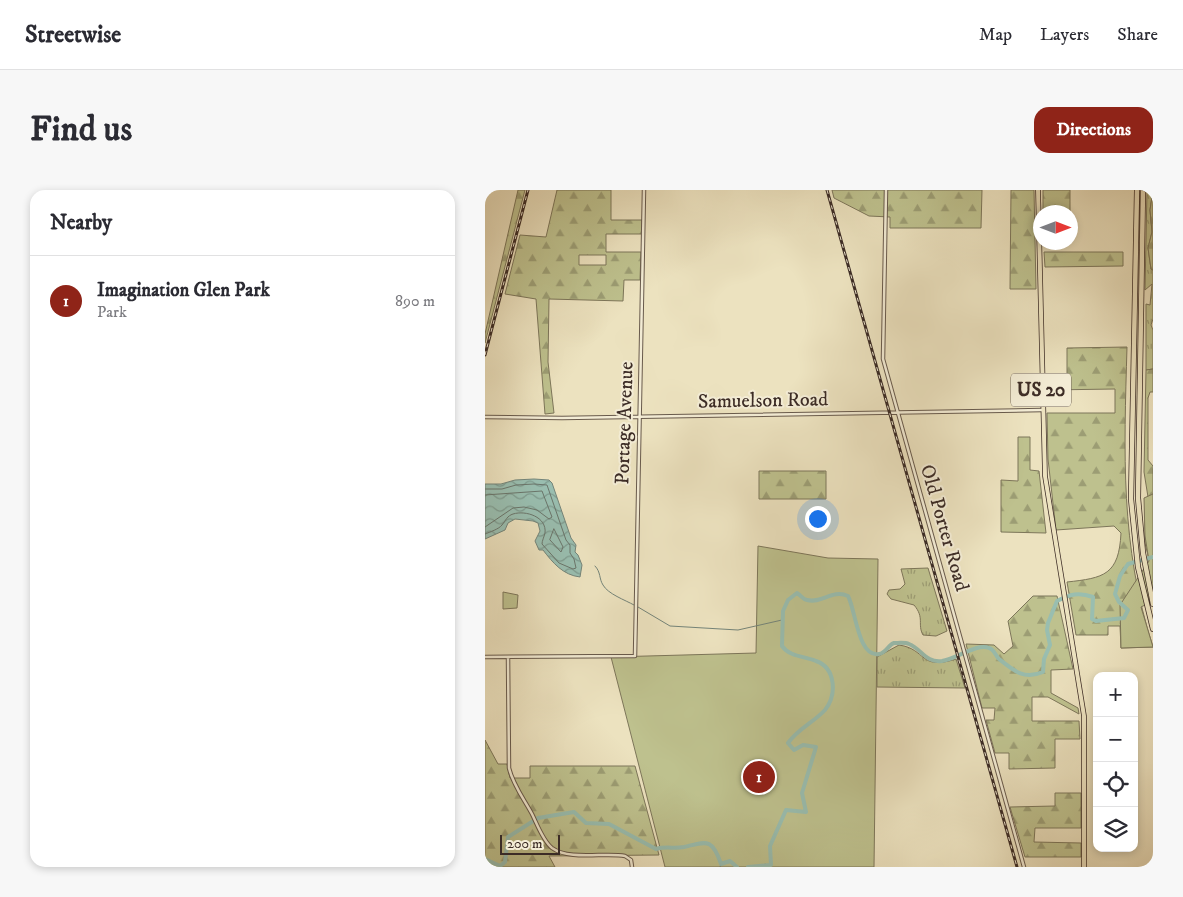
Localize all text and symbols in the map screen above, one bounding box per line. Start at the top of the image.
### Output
text: Streetwise [25,20,121,50]
text: Map [979,24,1012,46]
text: Layers [1040,24,1089,46]
text: Share [1117,24,1158,46]
button: Directions [1034,107,1153,153]
text: Find us [30,108,132,152]
north arrow [1033,205,1078,250]
text: Nearby [50,210,112,236]
text: Imagination Glen Park [97,279,270,302]
text: 1 [63,291,69,311]
text: 890 m [395,291,435,311]
text: Park [97,302,127,322]
street label: Portage Avenue [610,361,640,485]
road number: US 20 [1011,374,1071,406]
street label: Samuelson Road [698,387,828,415]
street label: Old Porter Road [914,462,974,594]
your location [805,506,831,532]
map controls [1093,672,1138,852]
button: + [1093,672,1138,717]
button: − [1093,717,1138,762]
pin: 1 [743,758,775,796]
button: locate [1093,762,1138,807]
button: layers [1093,807,1138,852]
scale bar [500,832,560,855]
text: 200 m [507,835,542,853]

